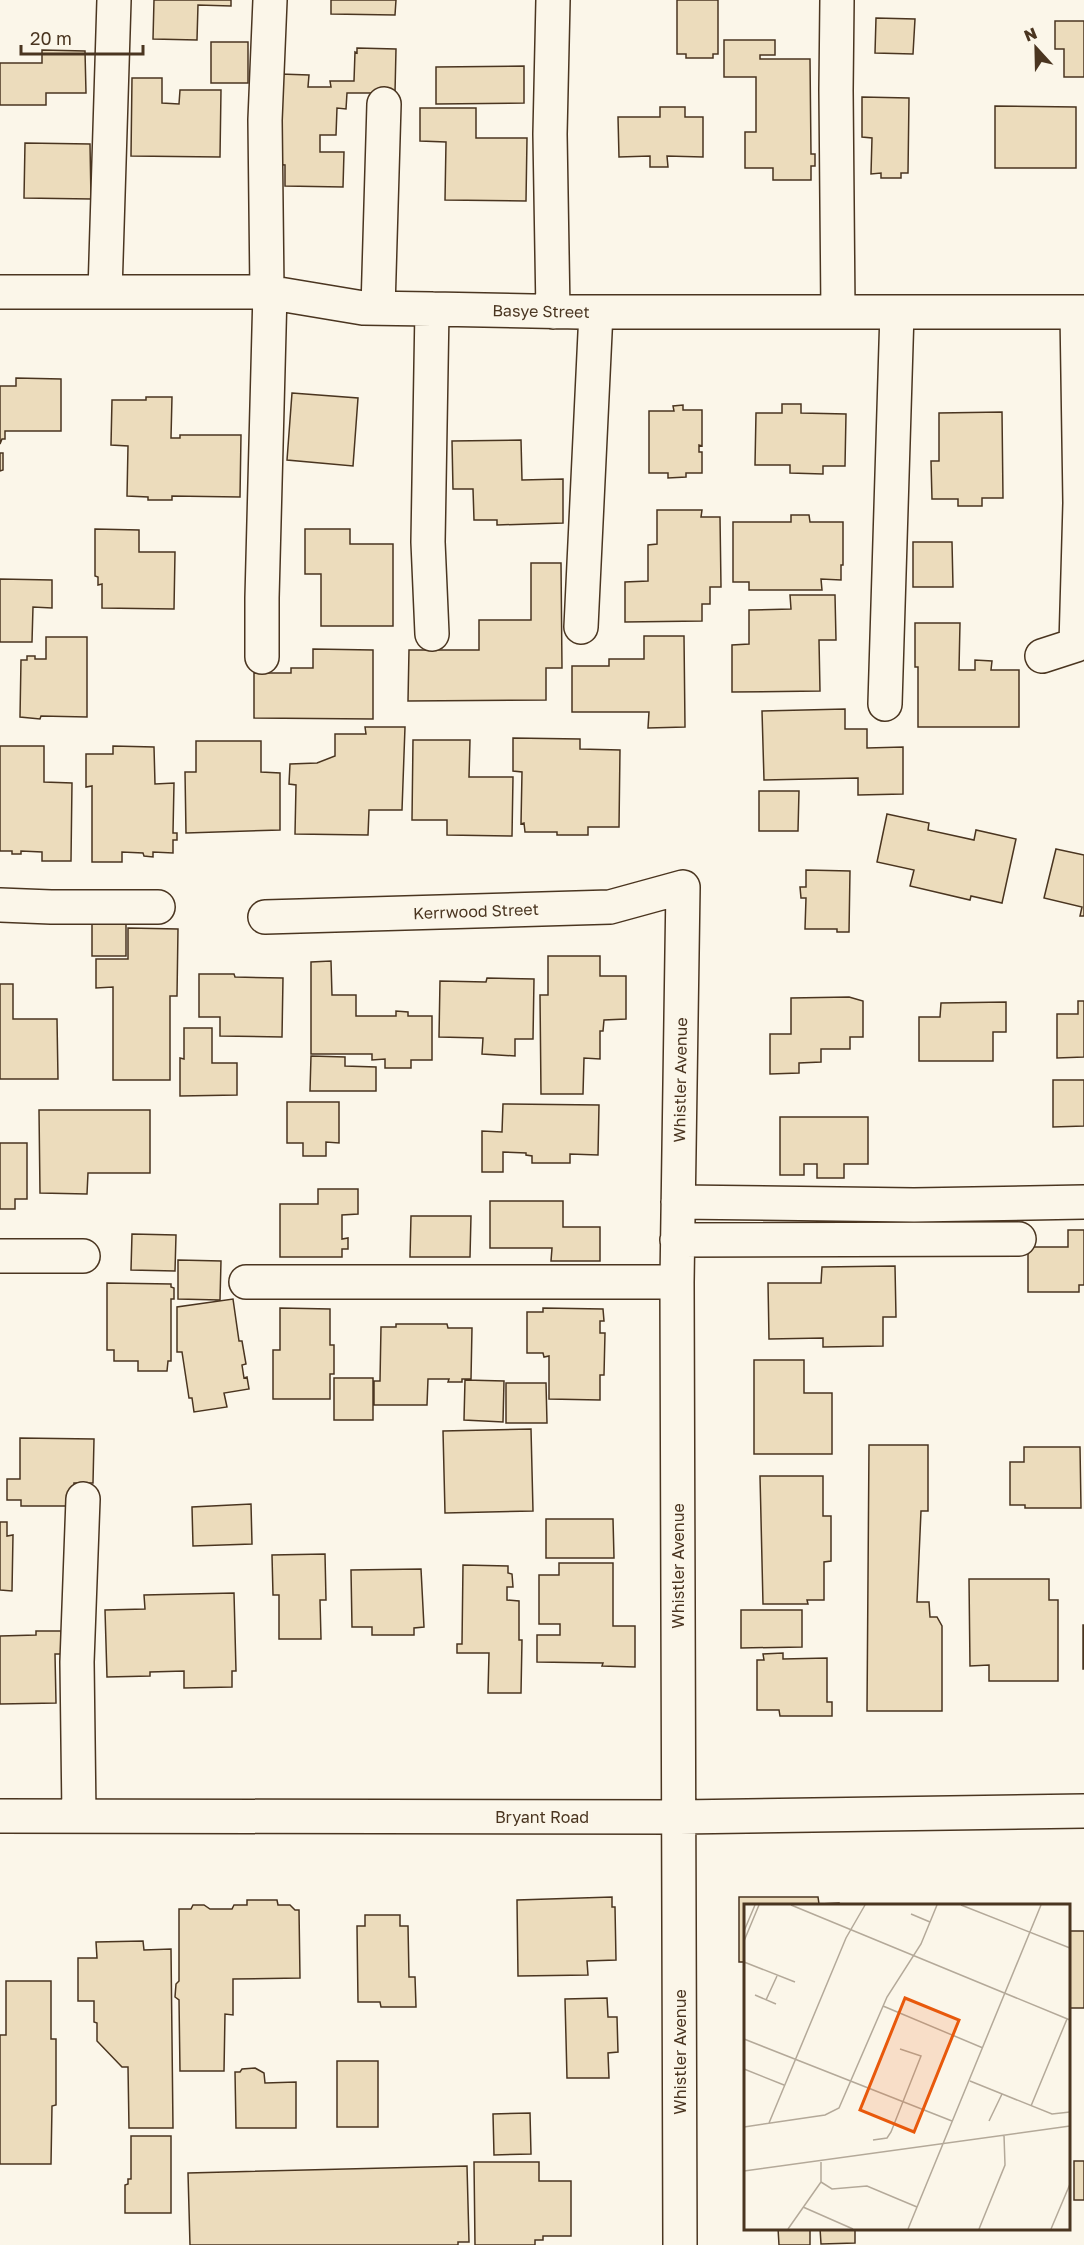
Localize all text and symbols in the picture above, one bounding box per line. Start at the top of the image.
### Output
scale bar [21,18,142,56]
north arrow [1006,18,1066,78]
text: N [1021,23,1040,46]
text: 20 m [30,27,72,49]
street label: Basye Street [492,300,590,322]
street label: Kerrwood Street [413,899,539,923]
street label: Whistler Avenue [669,1017,691,1143]
street label: Whistler Avenue [668,1503,688,1629]
street label: Bryant Road [495,1807,589,1827]
inset map [744,1904,1069,2230]
street label: Whistler Avenue [670,1989,690,2115]

